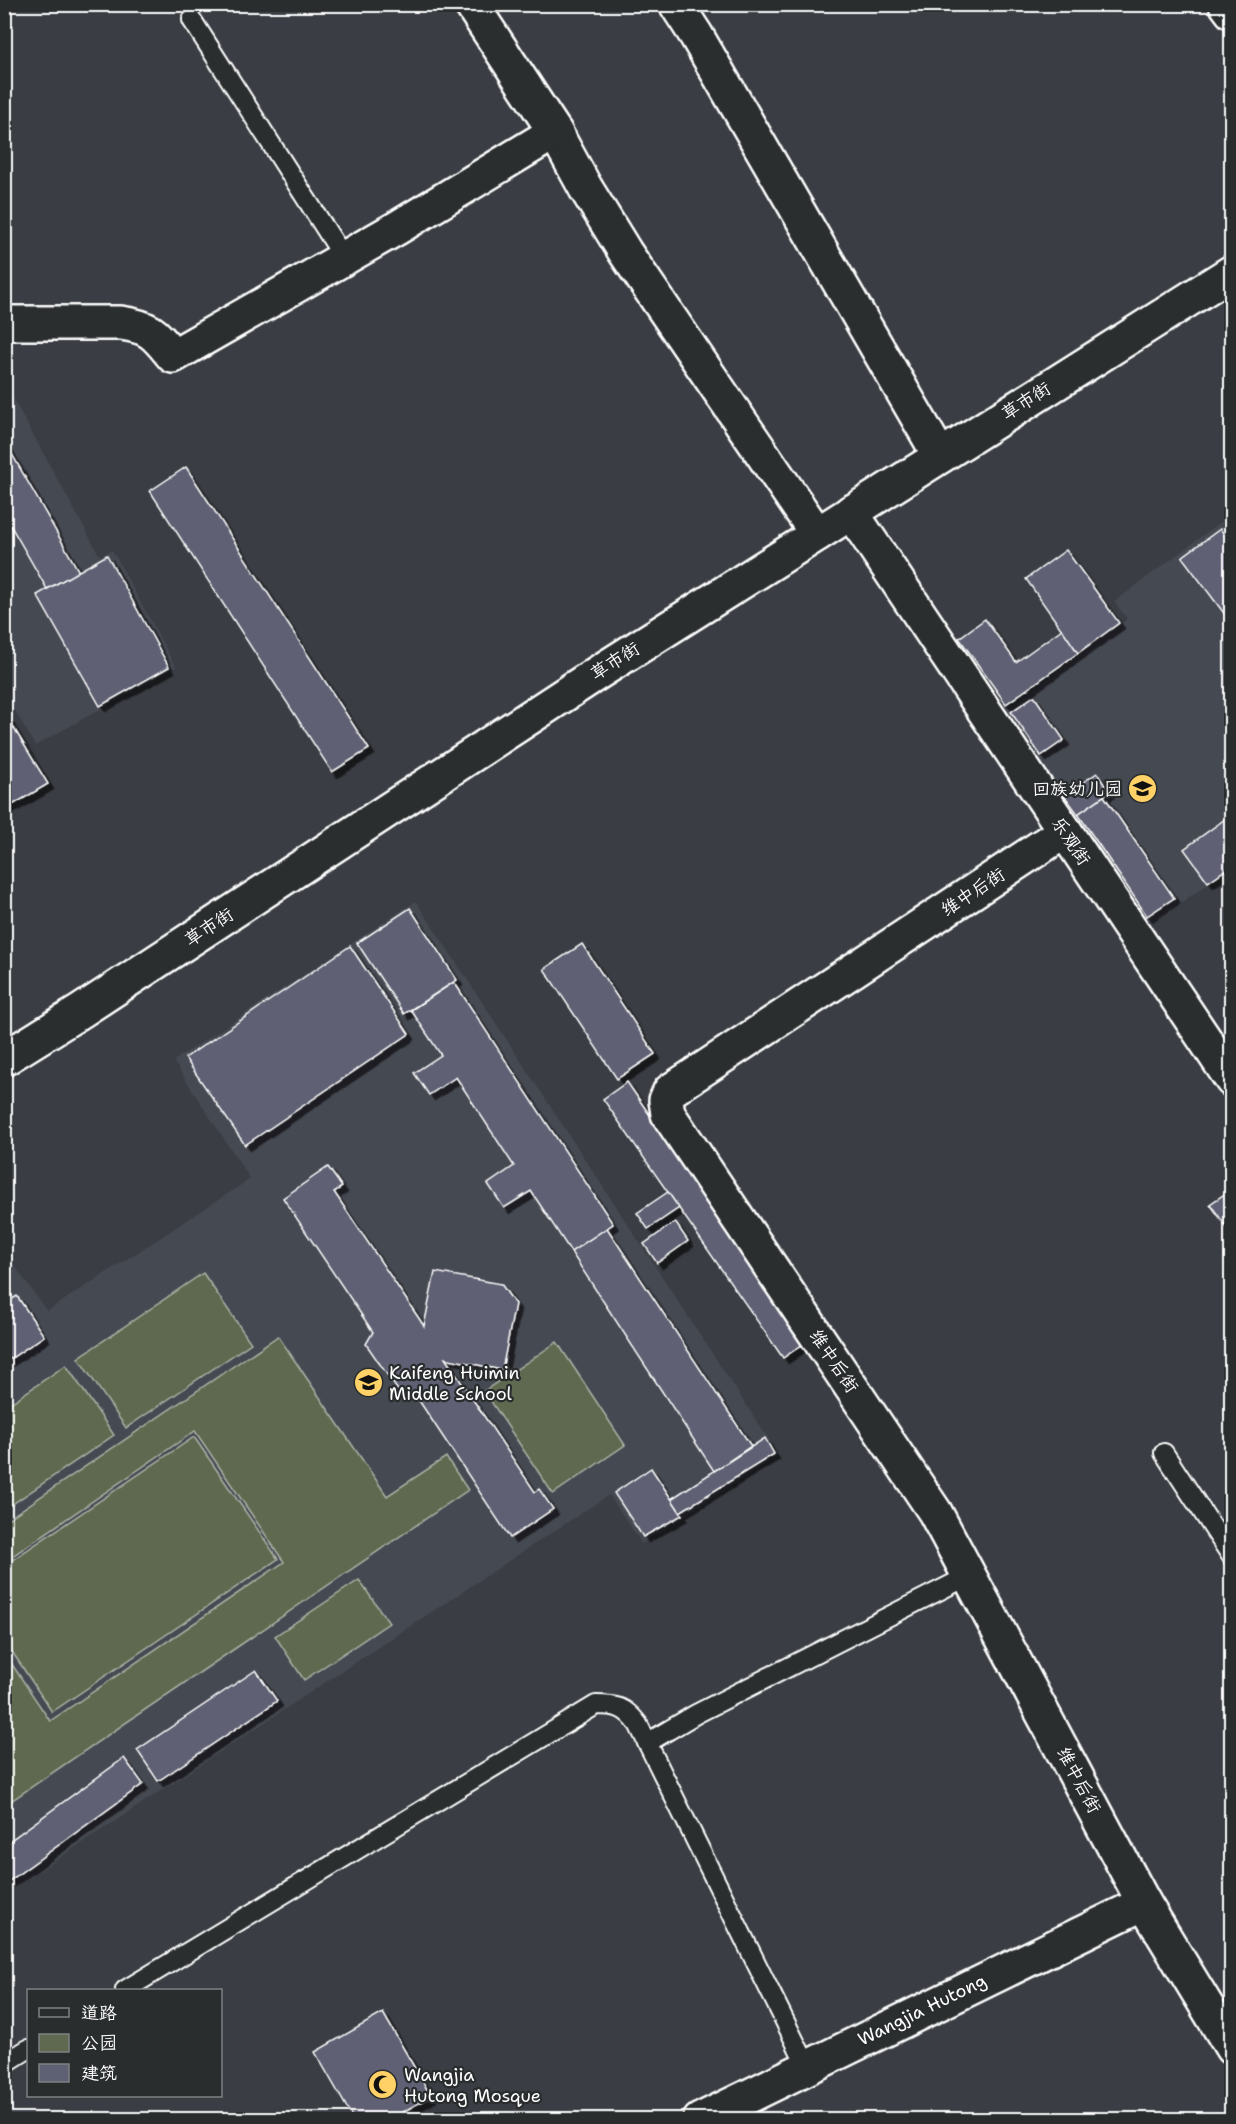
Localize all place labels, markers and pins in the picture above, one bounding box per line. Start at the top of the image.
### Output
school or university icon: 回族幼儿园 [1127,773,1159,805]
place label: 回族幼儿园 [1032,777,1122,801]
place label: Kaifeng Huimin Middle School [389,1361,520,1406]
school or university icon: Kaifeng Huimin Middle School [352,1367,384,1399]
place label: Wangjia Hutong Mosque [404,2063,541,2108]
mosque icon: Wangjia Hutong Mosque [367,2069,399,2101]

